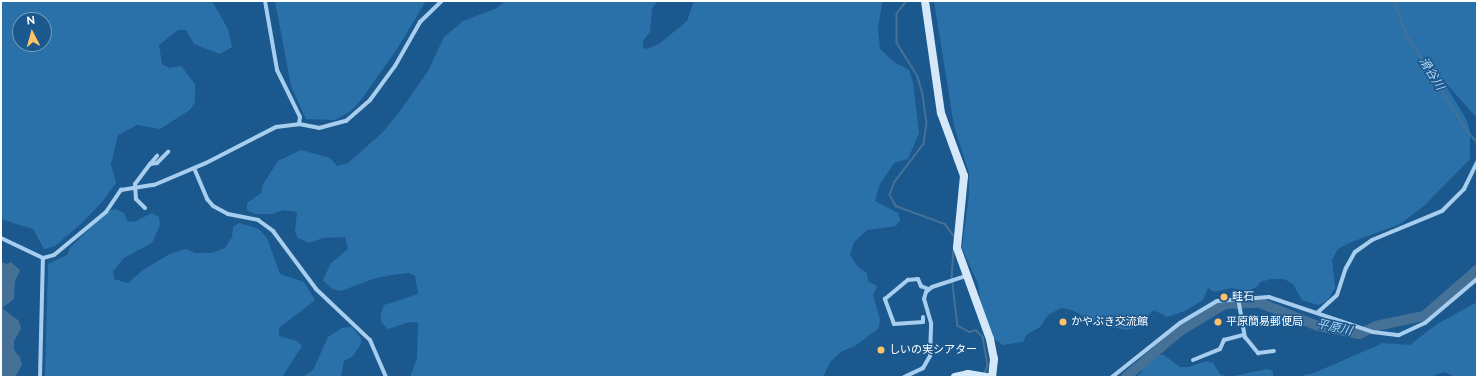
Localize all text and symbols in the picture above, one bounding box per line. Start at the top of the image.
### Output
north arrow [12,12,52,52]
text: N [26,14,36,27]
water label: 滑谷川 [1415,55,1447,93]
place label: 畦石 [1232,290,1254,304]
marker: 畦石 [1219,292,1229,302]
place label: かやぶき交流館 [1071,315,1148,329]
place label: 平原簡易郵便局 [1226,315,1303,329]
marker: かやぶき交流館 [1058,317,1068,327]
marker: 平原簡易郵便局 [1213,317,1223,327]
water label: 平原川 [1315,317,1353,339]
place label: しいの実シアター [889,343,977,357]
marker: しいの実シアター [876,345,886,355]

